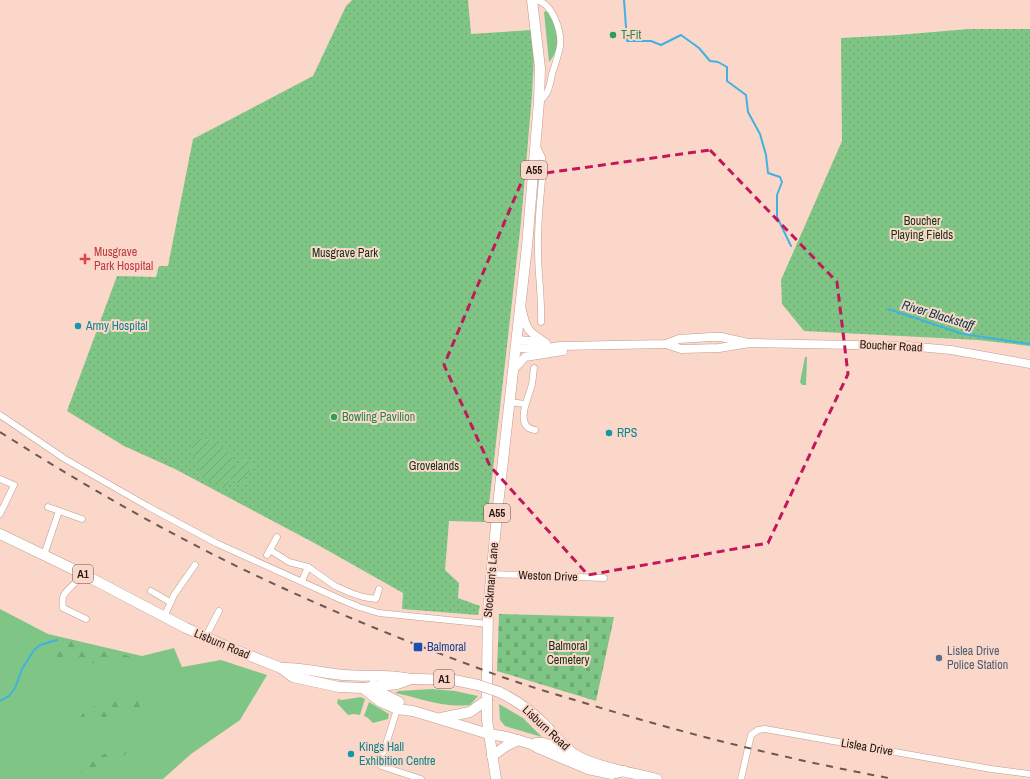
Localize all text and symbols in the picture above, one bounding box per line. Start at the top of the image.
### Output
place label: T-Fit [621,27,641,43]
marker: T-Fit [608,30,618,40]
road number: A55 [521,161,547,179]
park label: Boucher Playing Fields [891,213,953,243]
place label: Musgrave Park Hospital [94,244,153,274]
park label: Musgrave Park [312,245,378,261]
marker: Musgrave Park Hospital [79,253,91,265]
water label: River Blackstaff [900,296,977,334]
place label: Army Hospital [85,318,148,334]
marker: Army Hospital [73,321,83,331]
street label: Boucher Road [859,336,923,356]
place label: Bowling Pavilion [342,409,415,425]
marker: Bowling Pavilion [329,412,339,422]
place label: RPS [617,425,638,441]
marker: RPS [604,428,614,438]
park label: Grovelands [409,458,459,474]
road number: A55 [484,504,510,522]
street label: Stockman's Lane [480,542,502,618]
road number: A1 [73,565,93,583]
street label: Weston Drive [518,567,578,585]
street label: Lisburn Road [192,625,252,663]
park label: Balmoral Cemetery [547,638,589,668]
place label: Balmoral [427,639,466,655]
marker: Balmoral [412,641,424,653]
place label: Lislea Drive Police Station [947,643,1008,673]
marker: Lislea Drive Police Station [934,653,944,663]
road number: A1 [434,670,454,688]
street label: Lisburn Road [519,702,573,754]
street label: Lislea Drive [840,735,894,759]
place label: Kings Hall Exhibition Centre [359,739,436,769]
marker: Kings Hall Exhibition Centre [346,749,356,759]

